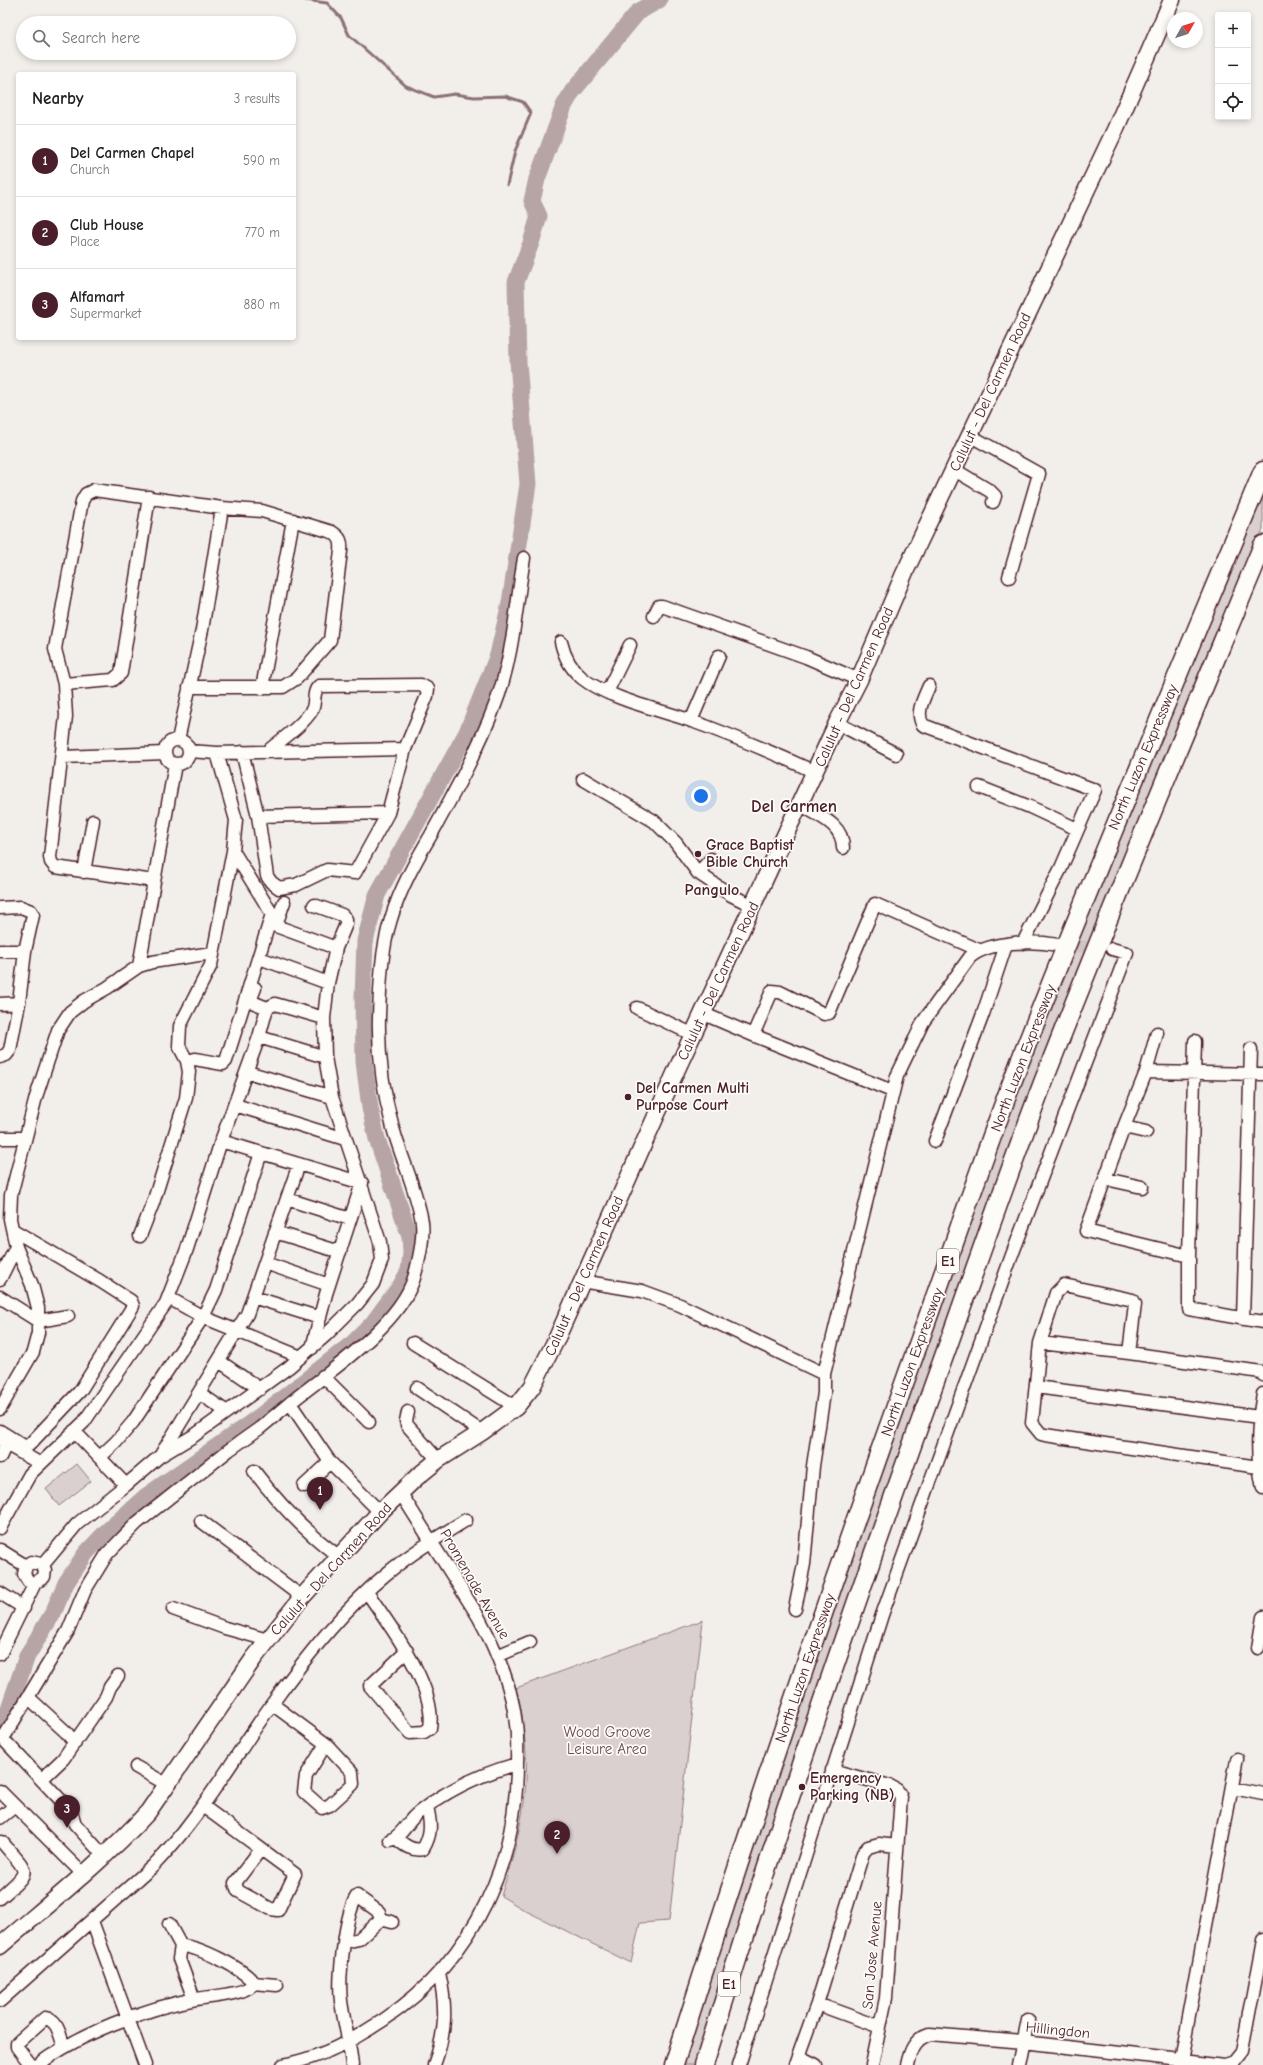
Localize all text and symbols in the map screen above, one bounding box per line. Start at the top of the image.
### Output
north arrow [1167,12,1203,48]
map controls [1215,12,1251,120]
button: + [1215,12,1251,48]
search box [16,16,296,60]
icon: search [30,27,52,49]
text: Search here [62,29,140,47]
button: − [1215,48,1251,84]
button: locate [1215,84,1251,120]
text: Nearby [32,89,83,108]
text: 3 results [234,91,280,106]
text: Del Carmen Chapel [70,144,194,162]
text: 1 [42,153,48,168]
text: 590 m [243,153,280,168]
text: Church [70,162,110,177]
text: Club House [70,216,144,234]
text: 2 [42,225,48,240]
text: 770 m [245,225,280,240]
text: Place [70,234,100,249]
text: Alfamart [70,288,124,306]
text: 3 [42,297,48,312]
text: 880 m [244,297,280,312]
text: Supermarket [70,306,141,321]
street label: Calulut - Del Carmen Road [945,310,1035,474]
street label: Calulut - Del Carmen Road [811,604,897,770]
street label: North Luzon Expressway [1104,681,1182,833]
your location [691,786,711,806]
district label: Del Carmen [751,797,837,816]
place label: Grace Baptist Bible Church [706,836,795,871]
marker: Grace Baptist Bible Church [693,849,703,859]
district label: Pangulo [685,881,739,899]
street label: Calulut - Del Carmen Road [673,899,763,1063]
street label: North Luzon Expressway [987,981,1060,1134]
place label: Del Carmen Multi Purpose Court [636,1079,749,1114]
marker: Del Carmen Multi Purpose Court [623,1092,633,1102]
street label: Calulut - Del Carmen Road [541,1193,627,1359]
road number: E1 [937,1249,959,1273]
street label: North Luzon Expressway [877,1285,947,1439]
pin: 1 [307,1477,333,1510]
street label: Calulut - Del Carmen Road [266,1499,396,1639]
street label: Promenade Avenue [436,1526,514,1643]
street label: North Luzon Expressway [771,1591,839,1745]
park label: Wood Groove Leisure Area [564,1723,651,1758]
place label: Emergency Parking (NB) [810,1769,894,1804]
marker: Emergency Parking (NB) [797,1782,807,1792]
pin: 3 [54,1795,80,1828]
pin: 2 [544,1821,570,1854]
street label: San Jose Avenue [858,1900,886,2010]
road number: E1 [718,1972,740,1996]
street label: Hillingdon [1025,2018,1091,2042]

